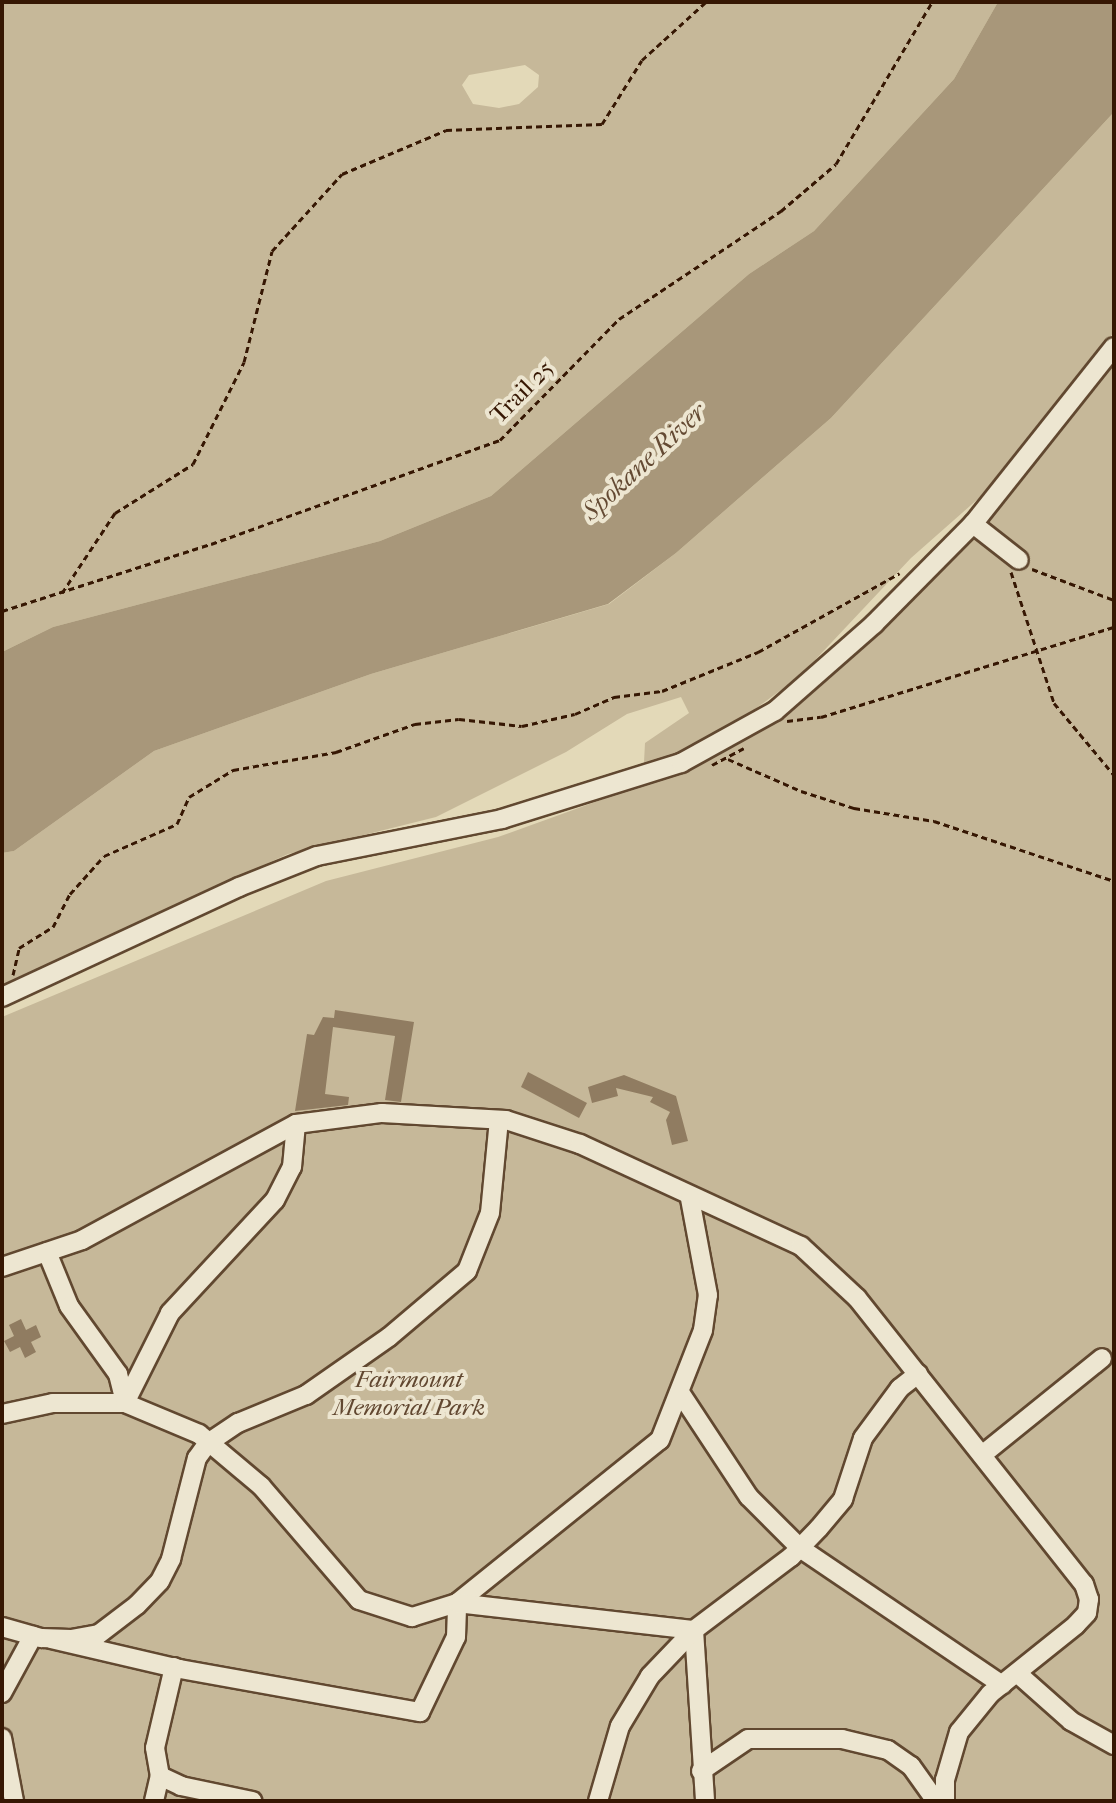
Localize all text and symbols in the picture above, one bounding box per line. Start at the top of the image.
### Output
street label: Trail 25 [484,354,560,430]
water label: Spokane River [576,397,712,527]
park label: Fairmount Memorial Park [333,1366,485,1422]

